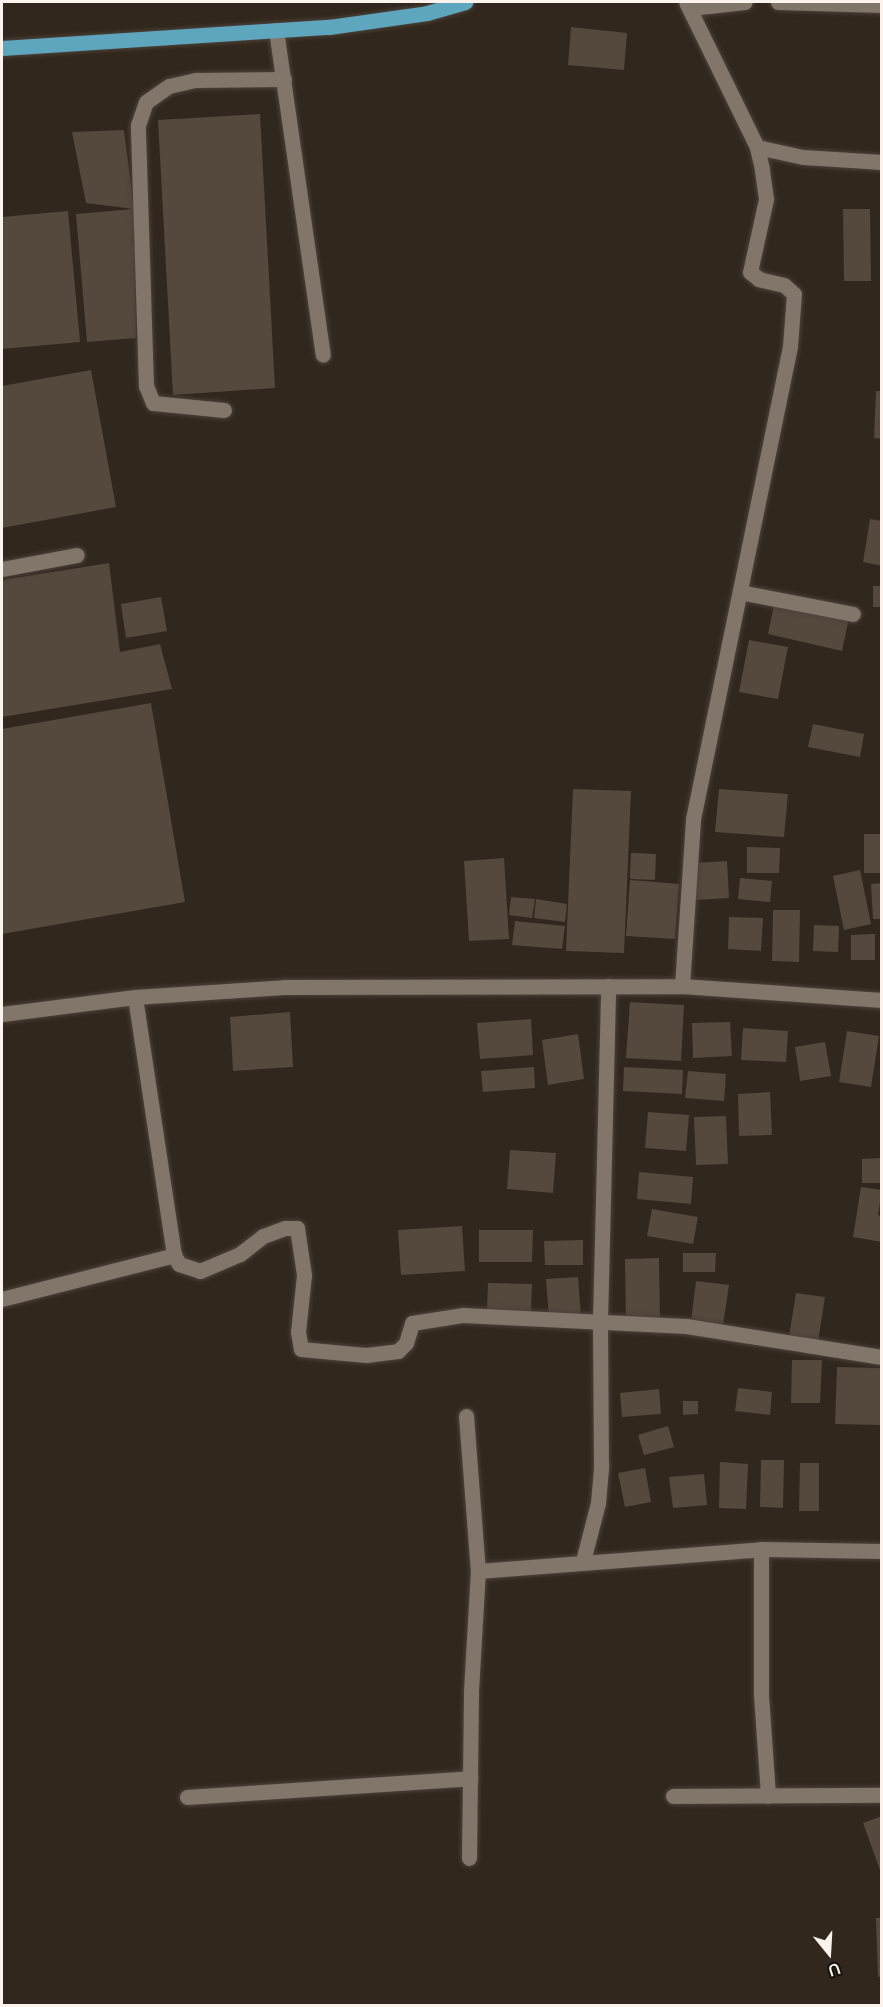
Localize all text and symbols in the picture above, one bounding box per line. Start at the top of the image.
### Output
north arrow [799,1923,859,1983]
text: U [826,1959,843,1981]

